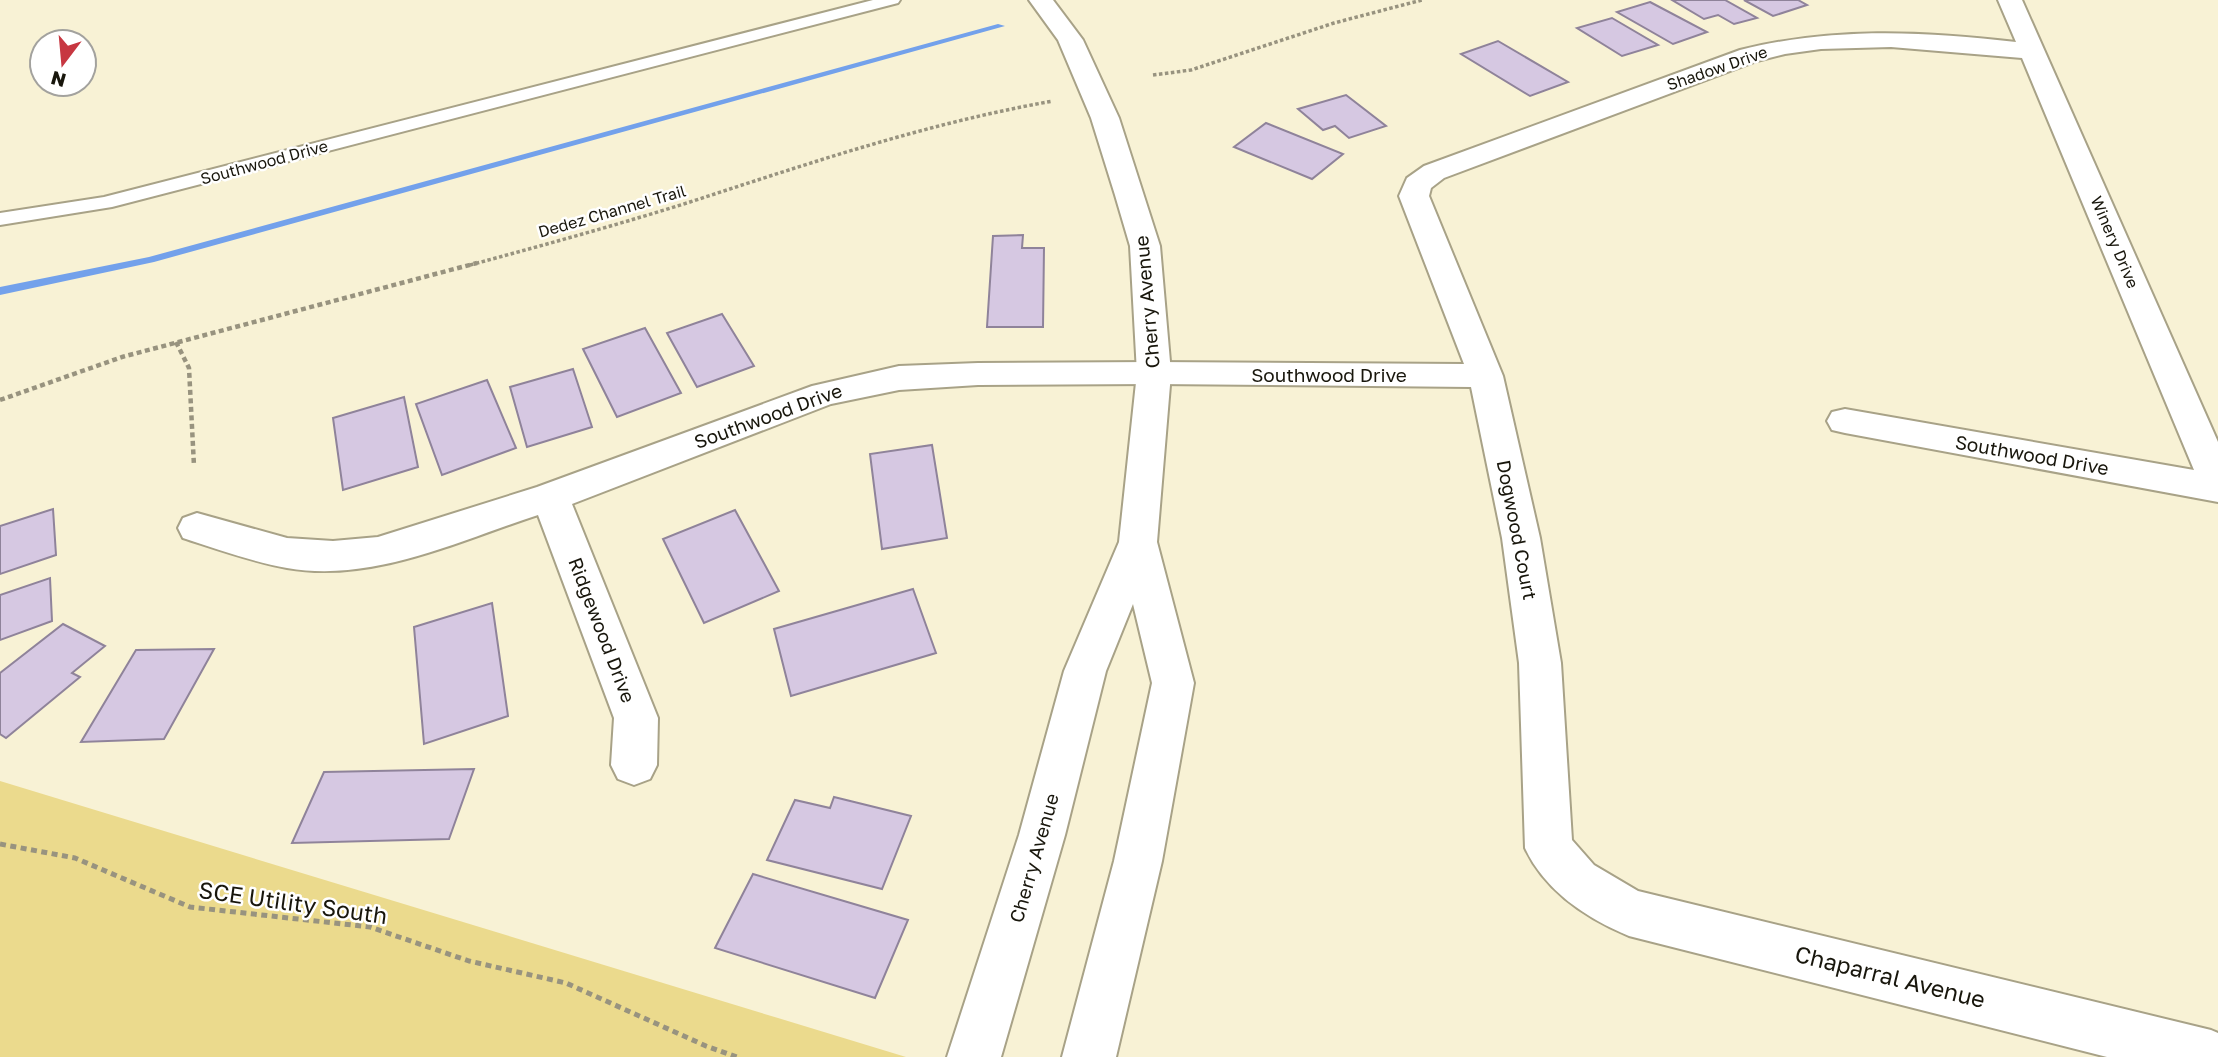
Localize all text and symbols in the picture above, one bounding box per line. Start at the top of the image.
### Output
north arrow [28,28,98,98]
street label: Shadow Drive [1664,41,1770,95]
text: N [48,67,68,93]
street label: Southwood Drive [198,135,330,189]
street label: Dedez Channel Trail [536,180,688,242]
street label: Winery Drive [2087,193,2143,291]
street label: Cherry Avenue [1129,235,1164,370]
street label: Southwood Drive [1251,363,1407,386]
street label: Southwood Drive [691,378,845,453]
street label: Southwood Drive [1953,430,2111,479]
street label: Dogwood Court [1493,458,1542,602]
street label: Ridgewood Drive [564,554,641,706]
street label: Cherry Avenue [1004,791,1063,925]
street label: SCE Utility South [197,875,389,929]
street label: Chaparral Avenue [1792,939,1988,1013]

